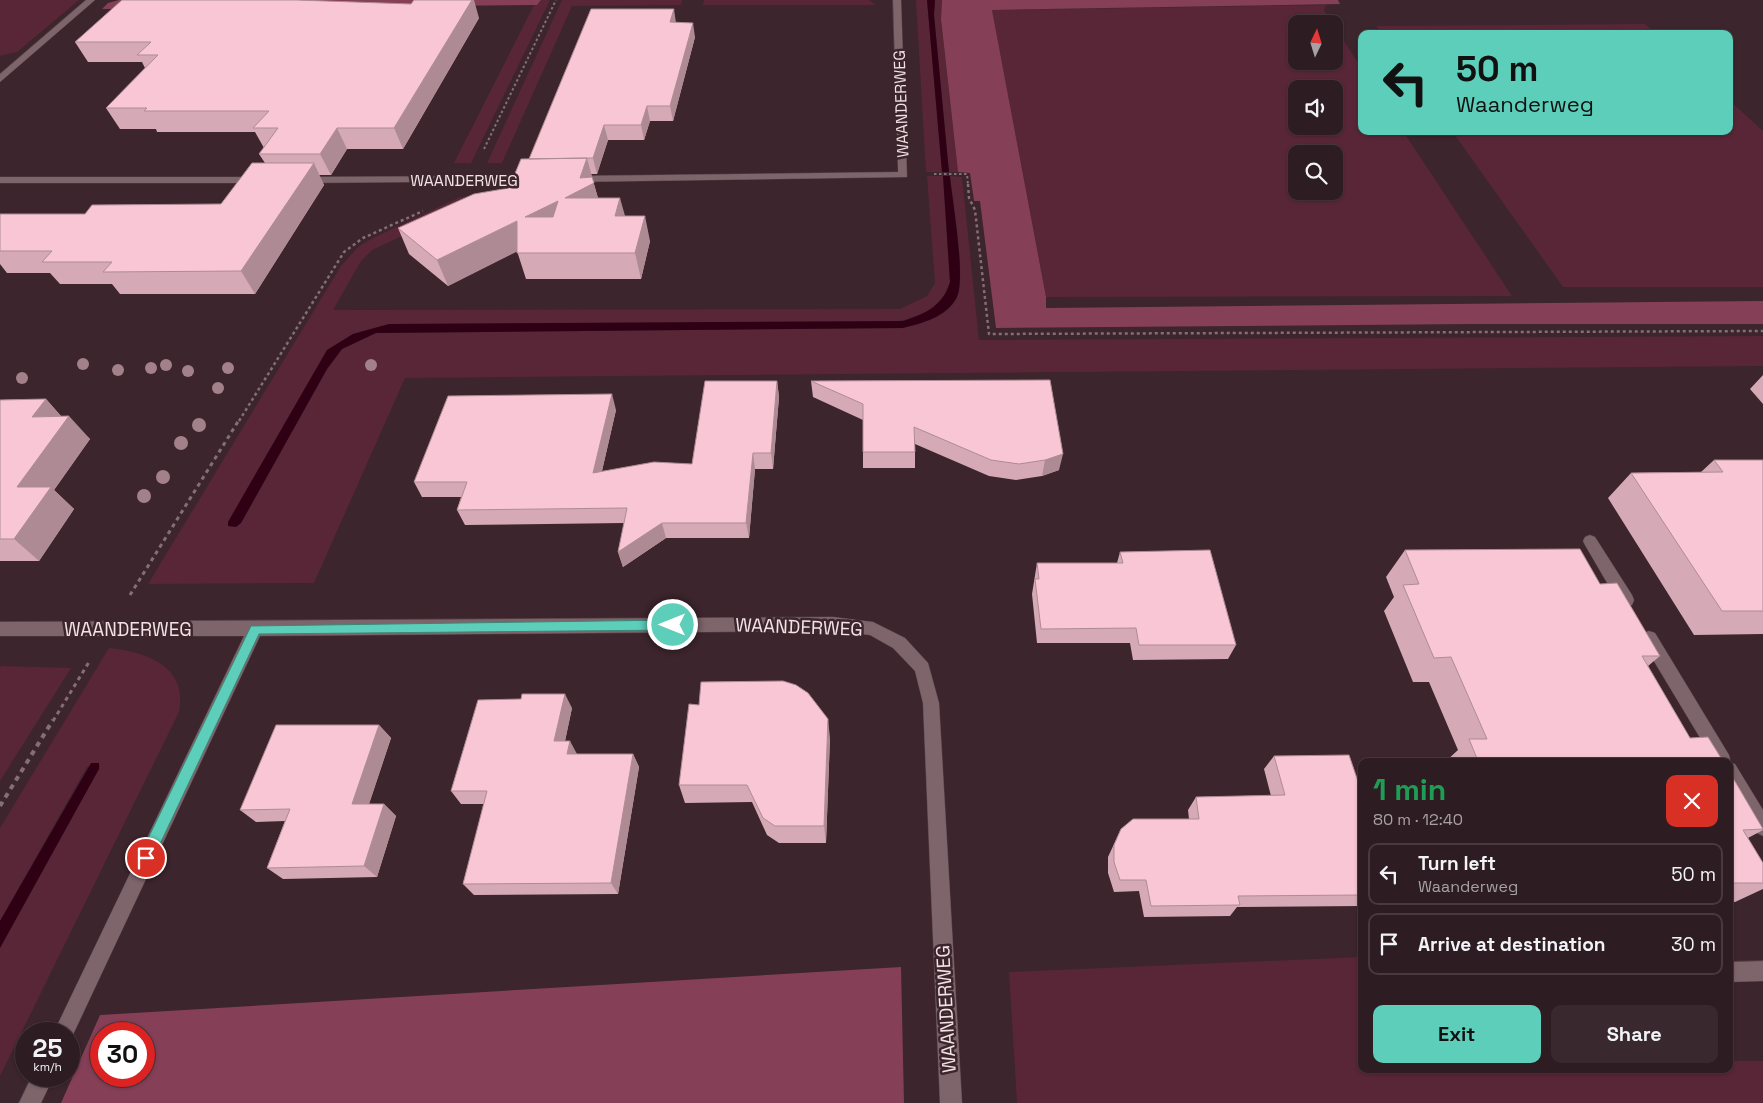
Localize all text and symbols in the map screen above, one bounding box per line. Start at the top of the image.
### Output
north arrow [1288,15,1342,70]
map controls [1288,15,1343,200]
text: 50 m [1456,47,1538,91]
street label: WAANDERWEG [889,50,913,158]
icon: left [1373,50,1438,115]
button: sound [1288,80,1343,135]
text: Waanderweg [1456,90,1594,118]
button: search [1288,145,1343,200]
street label: WAANDERWEG [410,170,518,191]
position arrow [646,598,698,650]
street label: WAANDERWEG [735,612,863,642]
street label: WAANDERWEG [64,617,192,642]
text: 1 min [1373,770,1446,809]
button: close [1666,775,1718,827]
text: 80 m · 12:40 [1373,809,1463,830]
pin [125,837,167,879]
icon: arrive [132,844,160,872]
text: Turn left [1418,851,1496,876]
icon: left [1375,860,1403,888]
text: 50 m [1671,862,1716,887]
text: Waanderweg [1418,876,1518,897]
icon: arrive [1375,930,1403,958]
text: Arrive at destination [1418,932,1606,957]
text: 30 m [1671,932,1716,957]
street label: WAANDERWEG [930,945,962,1073]
button: Exit [1373,1005,1541,1063]
button: Share [1551,1005,1718,1063]
speed limit sign: 30 [90,1022,155,1087]
text: 25 [33,1032,62,1064]
text: km/h [33,1059,62,1075]

